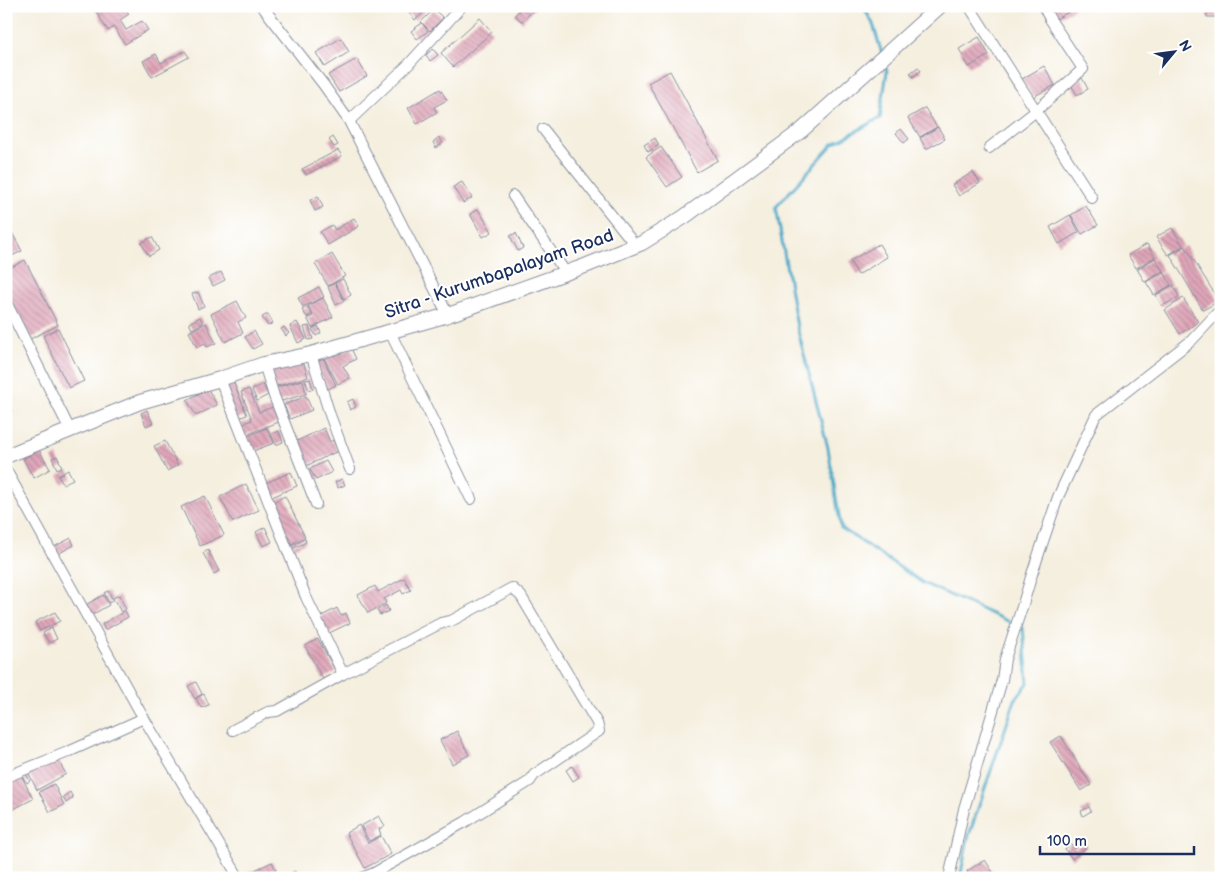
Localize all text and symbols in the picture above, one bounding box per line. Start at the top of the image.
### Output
north arrow [1150,28,1200,78]
text: N [1175,37,1195,55]
street label: Sitra - Kurumbapalayam Road [382,225,616,323]
scale bar [1040,824,1193,856]
text: 100 m [1047,832,1087,851]

